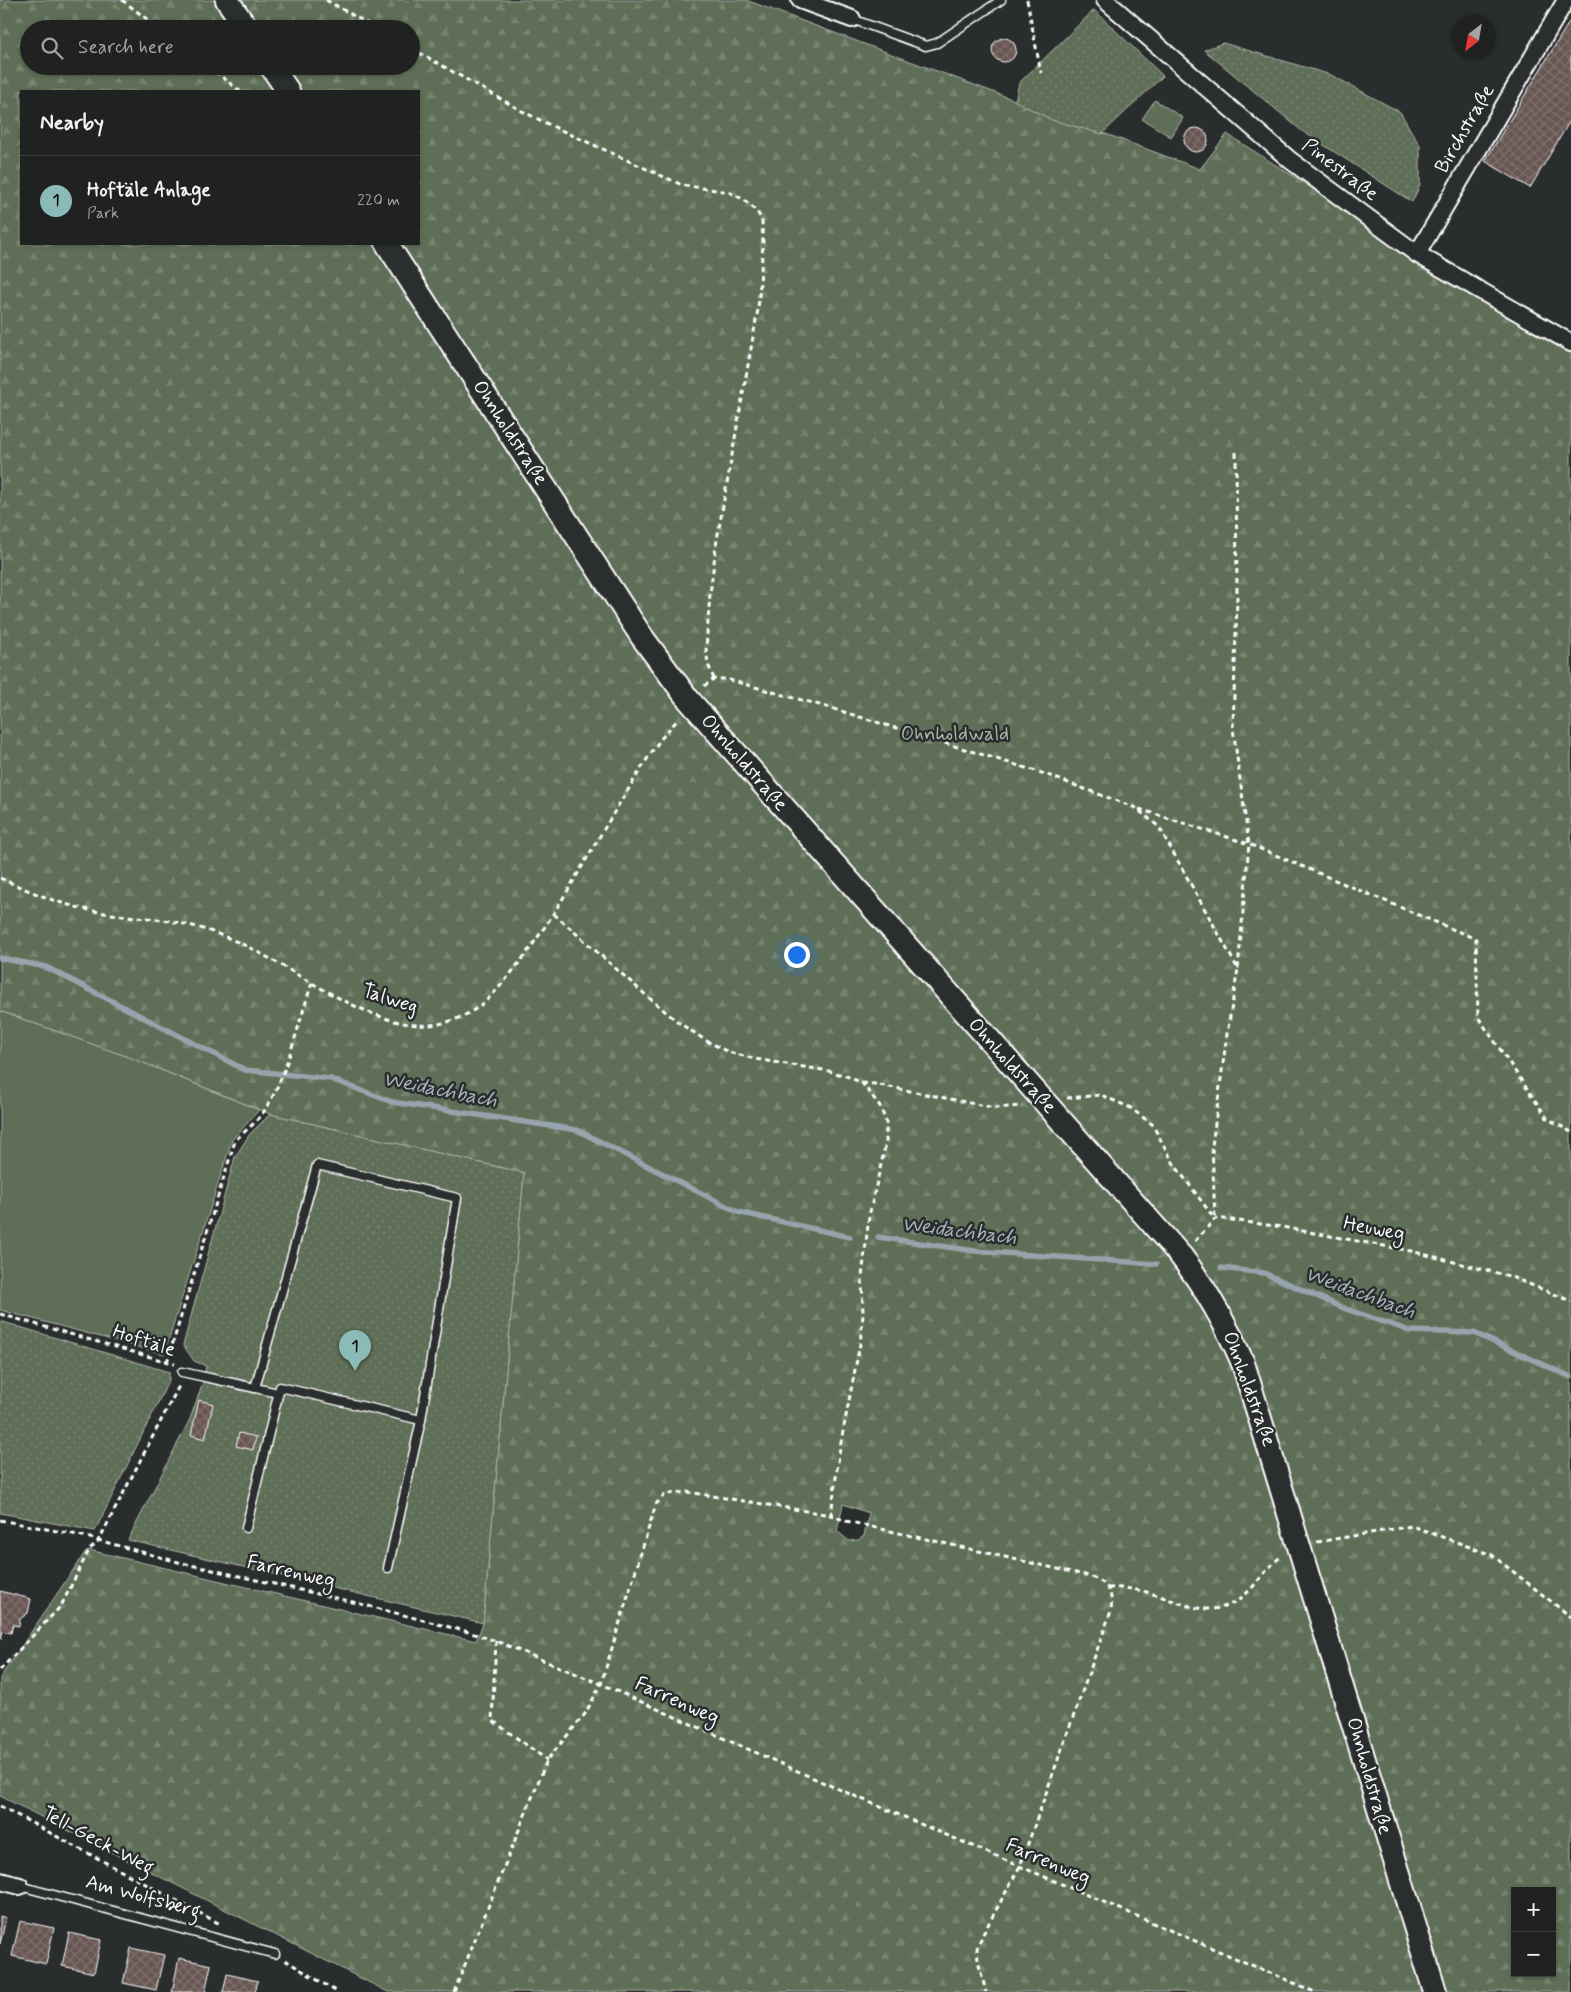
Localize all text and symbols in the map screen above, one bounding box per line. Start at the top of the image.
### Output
north arrow [1451,15,1496,60]
search box [20,20,420,75]
icon: search [38,34,66,62]
text: Search here [78,35,174,60]
street label: Birchstraße [1429,79,1501,178]
text: Nearby [40,109,104,137]
street label: Pinestraße [1296,132,1384,208]
text: Hoftäle Anlage [87,178,211,203]
text: 1 [52,190,60,211]
text: 220 m [357,190,400,211]
text: Park [87,203,119,224]
street label: Ohnholdstraße [466,375,554,491]
street label: Ohnholdstraße [694,709,794,817]
park label: Ohnholdwald [901,721,1009,748]
your location [784,942,810,968]
street label: Talweg [359,977,421,1021]
street label: Ohnholdstraße [962,1012,1062,1120]
water label: Weidachbach [381,1065,500,1115]
water label: Weidachbach [900,1210,1018,1252]
street label: Heuweg [1341,1210,1407,1249]
water label: Weidachbach [1301,1260,1419,1326]
street label: Hoftäle [109,1318,179,1364]
street label: Ohnholdstraße [1216,1328,1282,1450]
pin: 1 [339,1330,371,1371]
street label: Farrenweg [244,1549,338,1596]
street label: Farrenweg [630,1670,723,1732]
street label: Ohnholdstraße [1339,1714,1399,1838]
street label: Tell-Geck-Weg [36,1800,159,1884]
street label: Farrenweg [1001,1832,1095,1893]
street label: Am Wolfsberg [82,1869,203,1927]
map controls [1511,1887,1556,1977]
button: + [1511,1887,1556,1932]
button: − [1511,1932,1556,1977]

